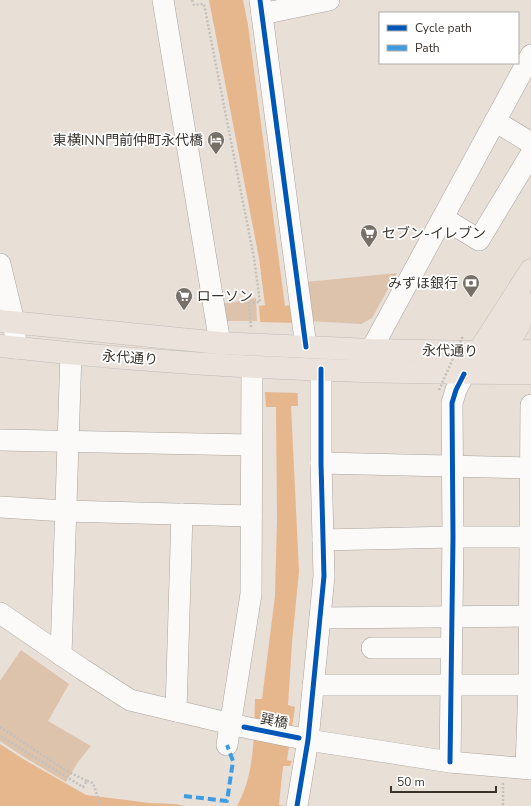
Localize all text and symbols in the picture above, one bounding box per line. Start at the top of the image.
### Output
legend [379,12,519,64]
text: Cycle path [415,20,472,36]
text: Path [415,40,440,56]
hotel icon: 東横INN門前仲町永代橋 [206,130,226,155]
place label: 東横INN門前仲町永代橋 [53,131,203,150]
supermarket icon: セブン-イレブン [359,223,379,248]
place label: セブン-イレブン [382,224,486,243]
bank icon: みずほ銀行 [461,273,481,298]
place label: みずほ銀行 [388,274,458,293]
supermarket icon: ローソン [174,286,194,311]
place label: ローソン [197,287,253,306]
street label: 永代通り [422,341,478,361]
street label: 永代通り [101,347,159,369]
street label: 巽橋 [258,709,290,733]
scale bar [391,768,496,794]
text: 50 m [397,774,425,790]

